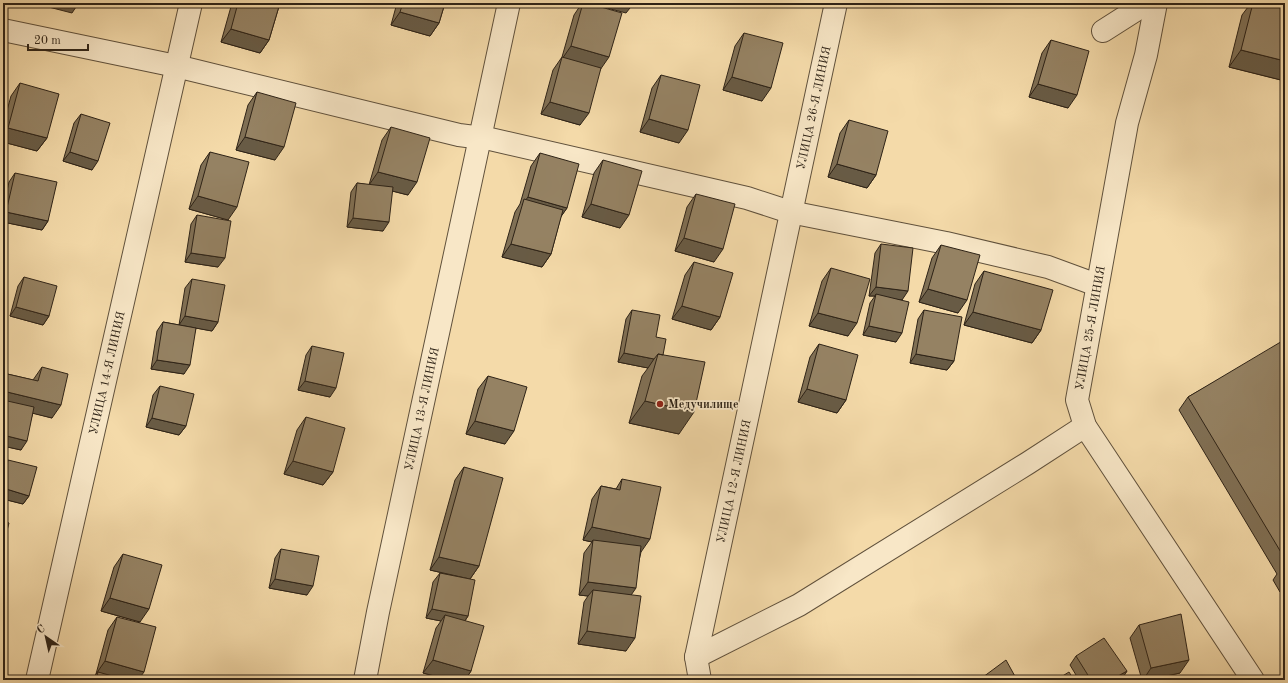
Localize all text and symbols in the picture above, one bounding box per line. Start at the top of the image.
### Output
scale bar [28,26,88,52]
text: 20 m [34,35,61,47]
street label: УЛИЦА 26-Я ЛИНИЯ [795,45,834,171]
street label: УЛИЦА 25-Я ЛИНИЯ [1073,265,1108,391]
street label: УЛИЦА 14-Я ЛИНИЯ [88,310,128,436]
street label: УЛИЦА 13-Я ЛИНИЯ [404,346,442,472]
marker: Медучилище [655,399,665,409]
place label: Медучилище [668,399,739,411]
street label: УЛИЦА 12-Я ЛИНИЯ [716,419,754,544]
north arrow [26,617,66,657]
text: С [35,623,47,637]

